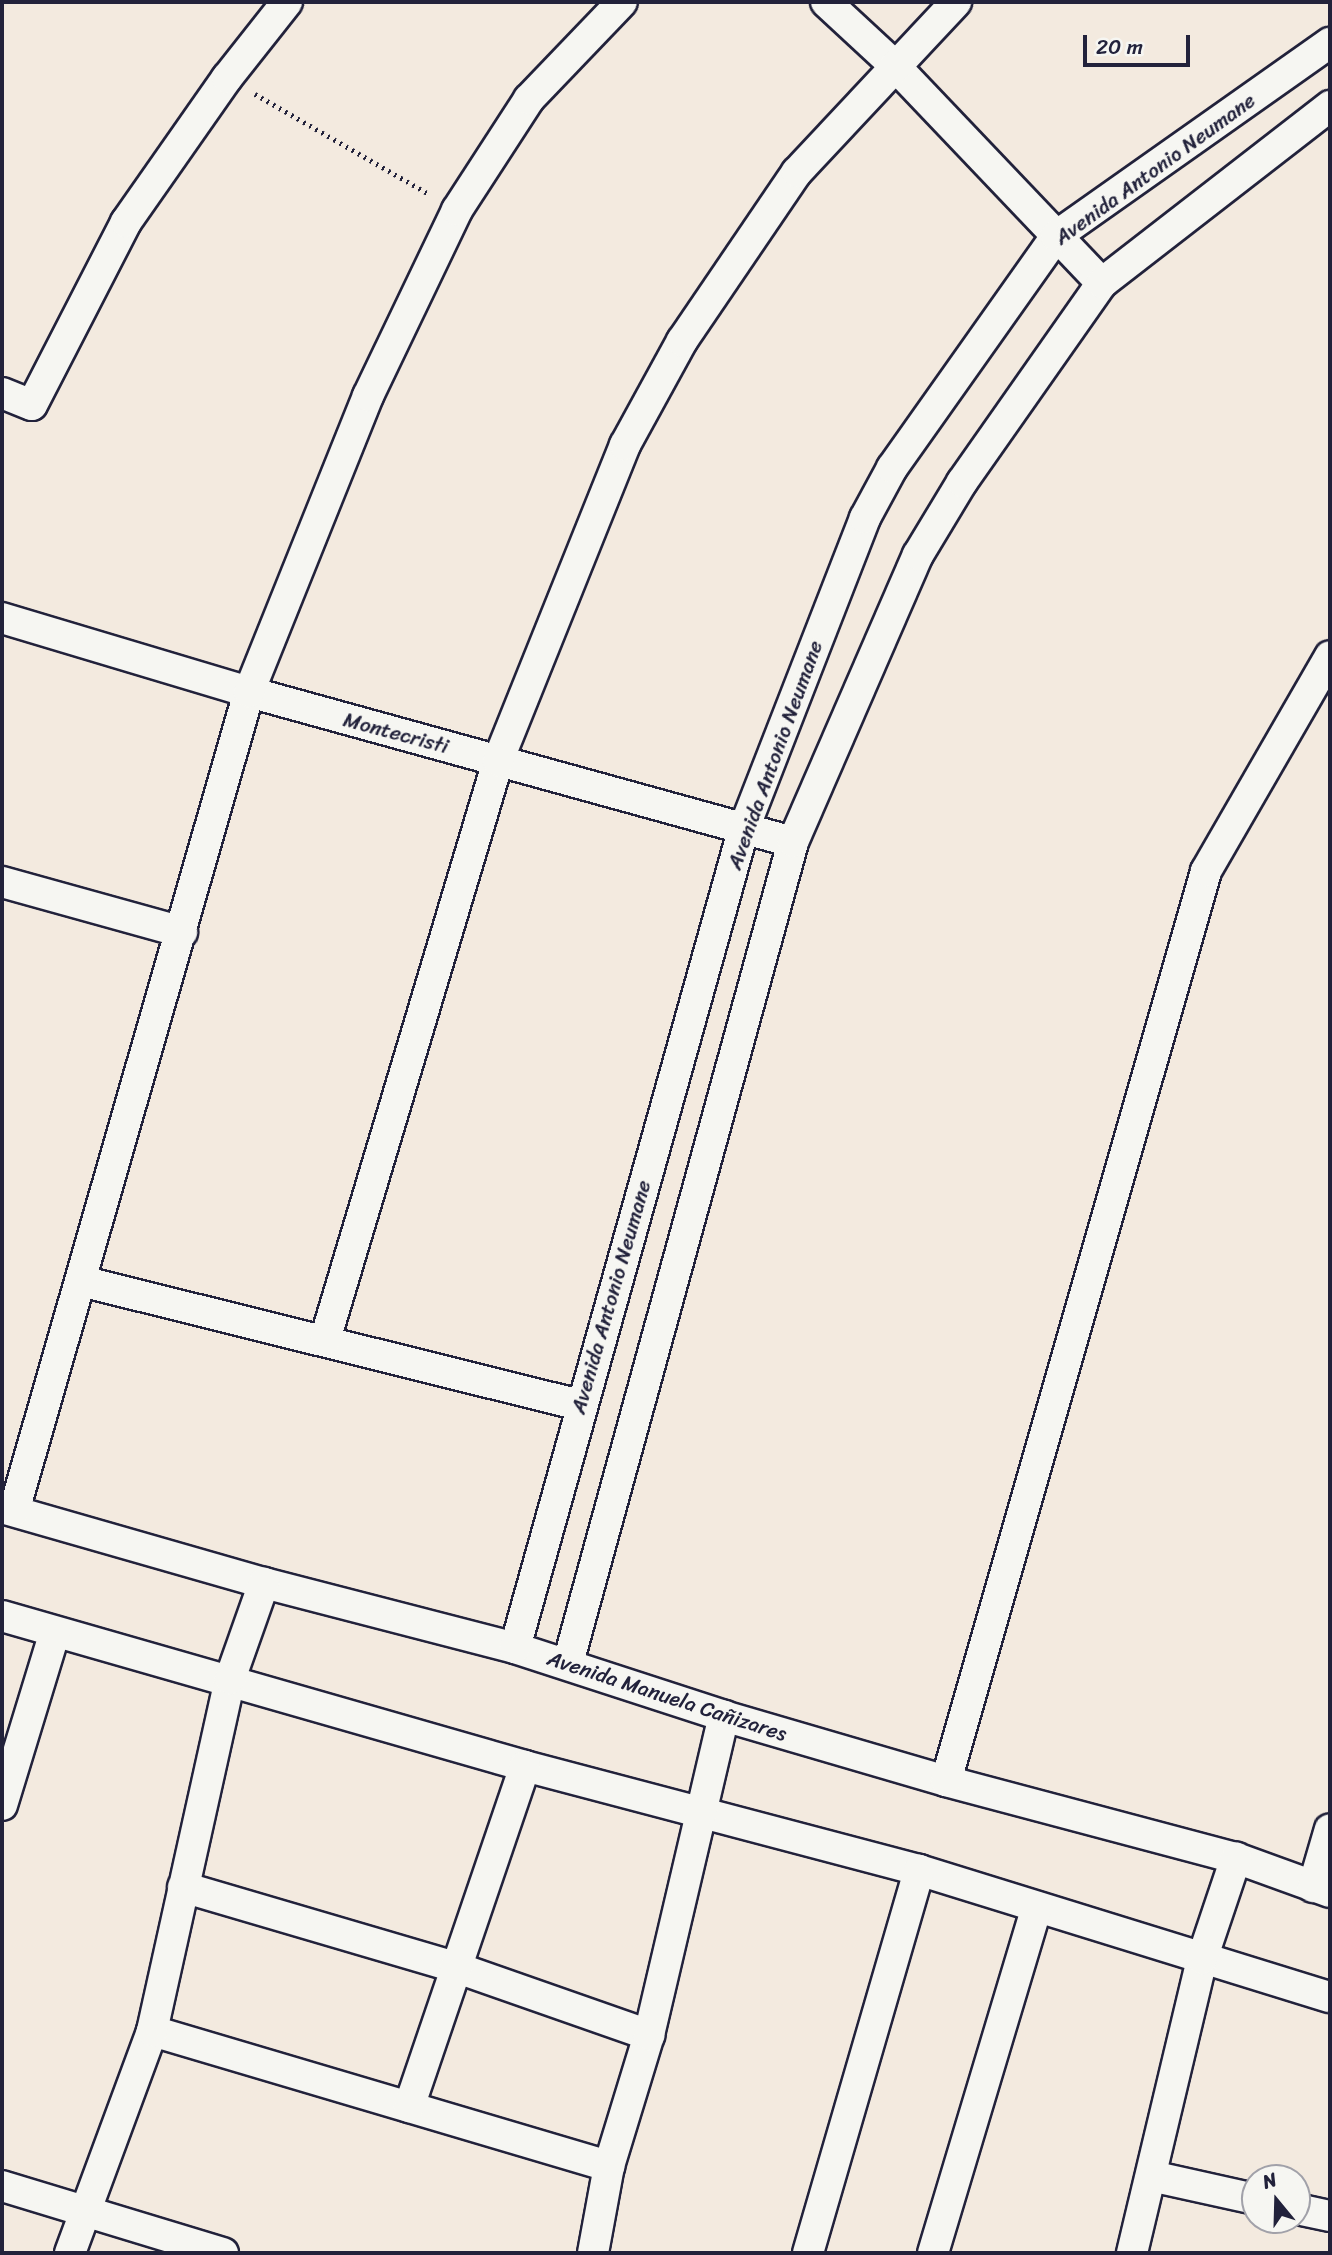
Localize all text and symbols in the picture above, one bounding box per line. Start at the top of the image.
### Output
scale bar [1087,21,1194,65]
text: 20 m [1096,28,1143,66]
street label: Avenida Antonio Neumane [1050,88,1260,250]
street label: Avenida Antonio Neumane [722,637,828,873]
street label: Montecristi [341,707,451,759]
street label: Avenida Antonio Neumane [566,1177,656,1417]
street label: Avenida Manuela Cañizares [544,1645,790,1747]
text: N [1258,2163,1281,2198]
north arrow [1241,2164,1311,2234]

